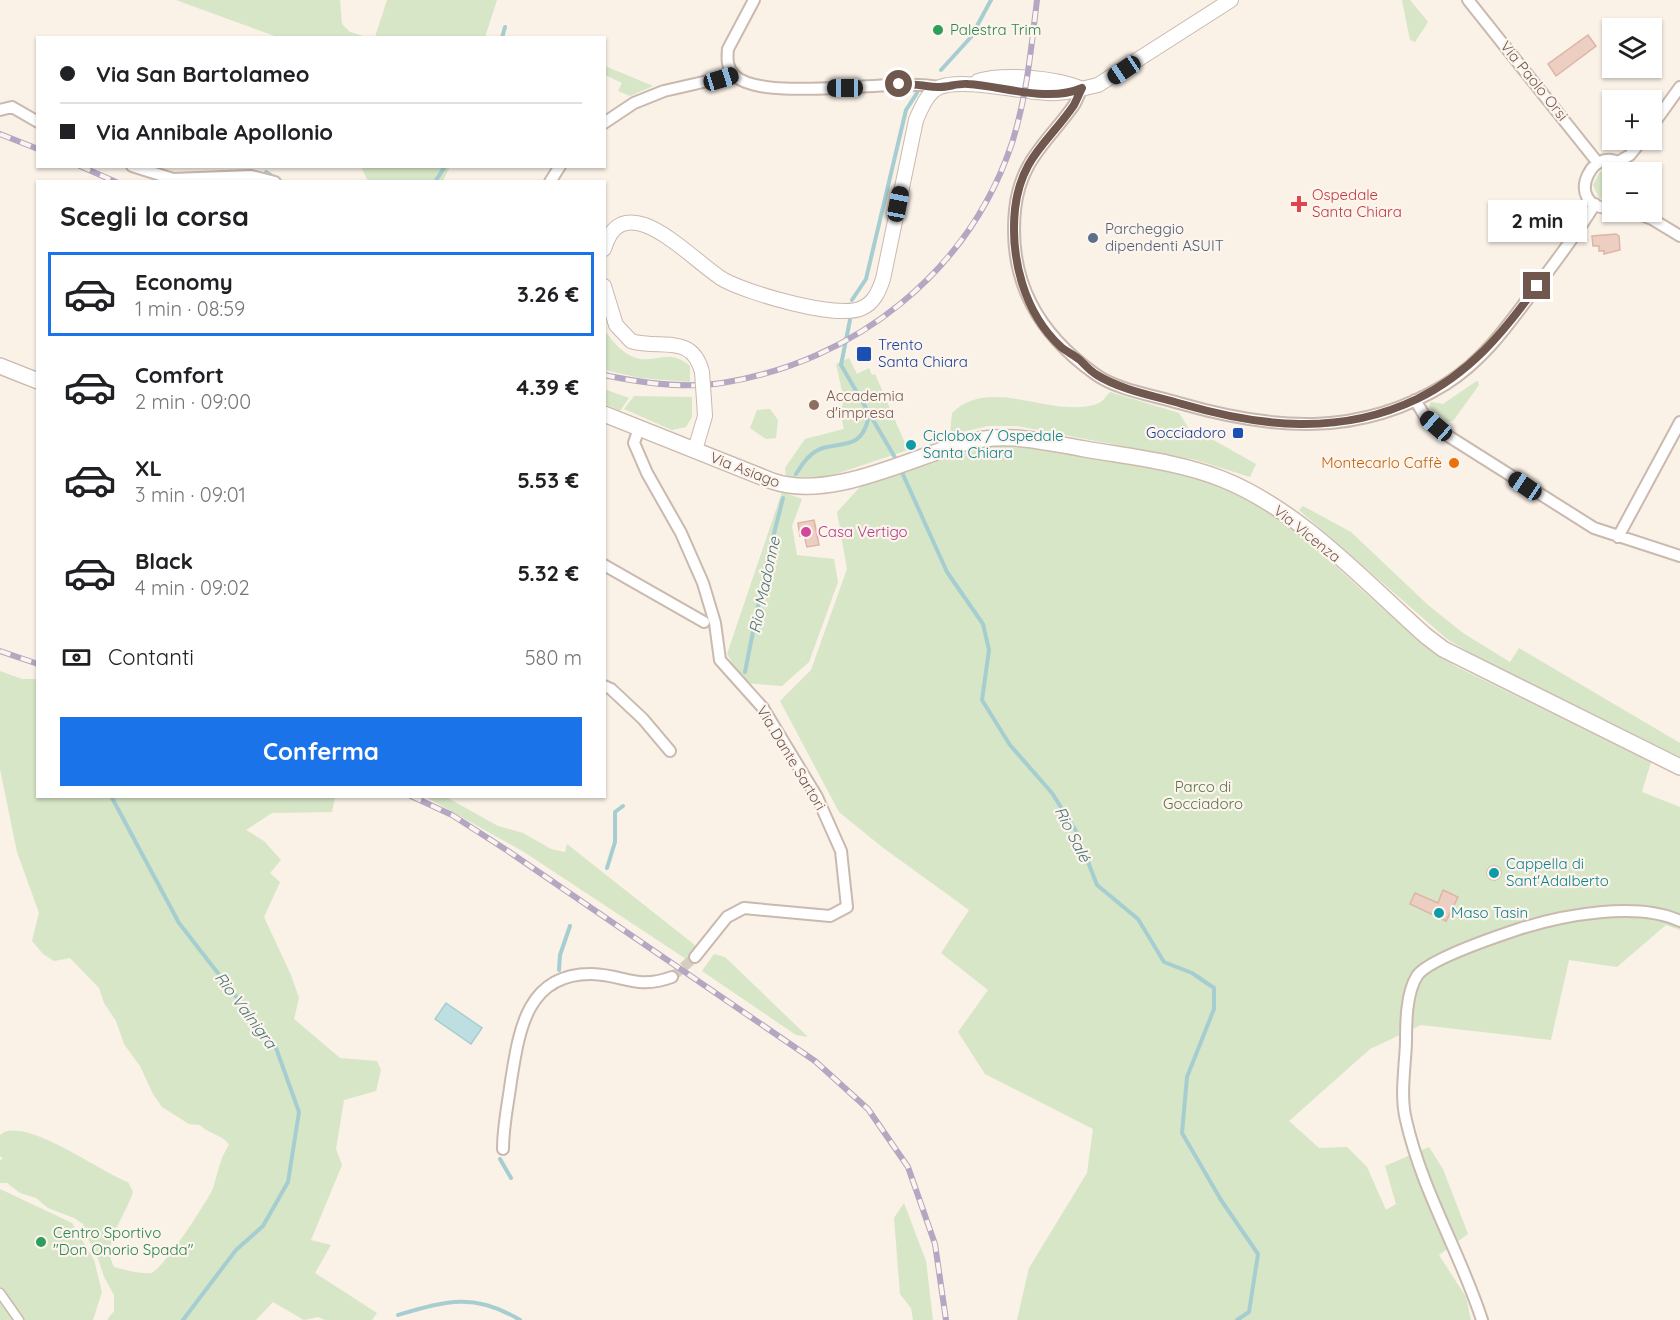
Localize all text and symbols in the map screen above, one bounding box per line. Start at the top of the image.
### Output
map controls [1602,18,1662,222]
button: layers [1602,18,1662,78]
place label: Palestra Trim [950,20,1041,39]
marker: Palestra Trim [931,23,945,37]
street label: Via Paolo Orsi [1496,37,1572,124]
car [1104,52,1144,88]
text: Via San Bartolameo [96,60,309,88]
car [701,65,741,93]
route start [885,70,912,97]
car [827,79,863,97]
button: + [1602,90,1662,150]
text: Via Annibale Apollonio [96,118,333,146]
button: − [1602,162,1662,222]
car [886,185,910,223]
place label: Ospedale Santa Chiara [1312,185,1402,221]
marker: Ospedale Santa Chiara [1290,195,1308,213]
text: Scegli la corsa [60,199,249,233]
callout: 2 min [1488,199,1586,241]
text: 2 min [1511,208,1564,233]
place label: Parcheggio dipendenti ASUIT [1105,219,1224,255]
marker: Parcheggio dipendenti ASUIT [1086,231,1100,245]
icon: car [63,267,117,321]
text: Economy [135,268,233,296]
route end [1523,272,1550,299]
text: 3.26 € [517,280,579,308]
text: 1 min · 08:59 [135,296,245,321]
place label: Trento Santa Chiara [878,335,968,371]
marker: Trento Santa Chiara [855,345,873,363]
icon: car [63,360,117,414]
text: Comfort [135,361,224,389]
text: 4.39 € [516,373,579,401]
place label: Accademia d'impresa [826,386,904,422]
text: 2 min · 09:00 [135,389,251,414]
marker: Accademia d'impresa [807,398,821,412]
car [1417,407,1455,445]
place label: Gocciadoro [1146,423,1226,442]
place label: Ciclobox / Ospedale Santa Chiara [923,426,1063,462]
marker: Gocciadoro [1231,426,1245,440]
marker: Ciclobox / Ospedale Santa Chiara [904,438,918,452]
street label: Via Asiago [707,447,783,492]
icon: car [63,453,117,507]
place label: Montecarlo Caffè [1321,453,1442,472]
text: XL [135,454,162,482]
marker: Montecarlo Caffè [1447,456,1461,470]
text: 5.53 € [517,466,579,494]
car [1505,468,1545,504]
text: 3 min · 09:01 [135,482,246,507]
street label: Via Vicenza [1270,501,1345,566]
place label: Casa Vertigo [818,522,908,541]
marker: Casa Vertigo [799,525,813,539]
water label: Rio Madonne [744,534,784,635]
icon: car [63,546,117,600]
text: Black [135,547,193,575]
text: 5.32 € [517,559,579,587]
text: 4 min · 09:02 [135,575,250,600]
icon: cash [60,641,93,674]
text: Contanti [108,643,194,671]
text: 580 m [525,645,582,670]
street label: Via Dante Sartori [753,702,830,814]
button: Conferma [60,717,582,786]
park label: Parco di Gocciadoro [1163,777,1243,813]
water label: Rio Salé [1051,803,1096,866]
place label: Cappella di Sant'Adalberto [1506,854,1609,890]
marker: Cappella di Sant'Adalberto [1487,866,1501,880]
place label: Maso Tasin [1451,903,1528,922]
marker: Maso Tasin [1432,906,1446,920]
water label: Rio Valnigra [211,968,282,1053]
place label: Centro Sportivo "Don Onorio Spada" [53,1223,194,1259]
marker: Centro Sportivo "Don Onorio Spada" [34,1235,48,1249]

